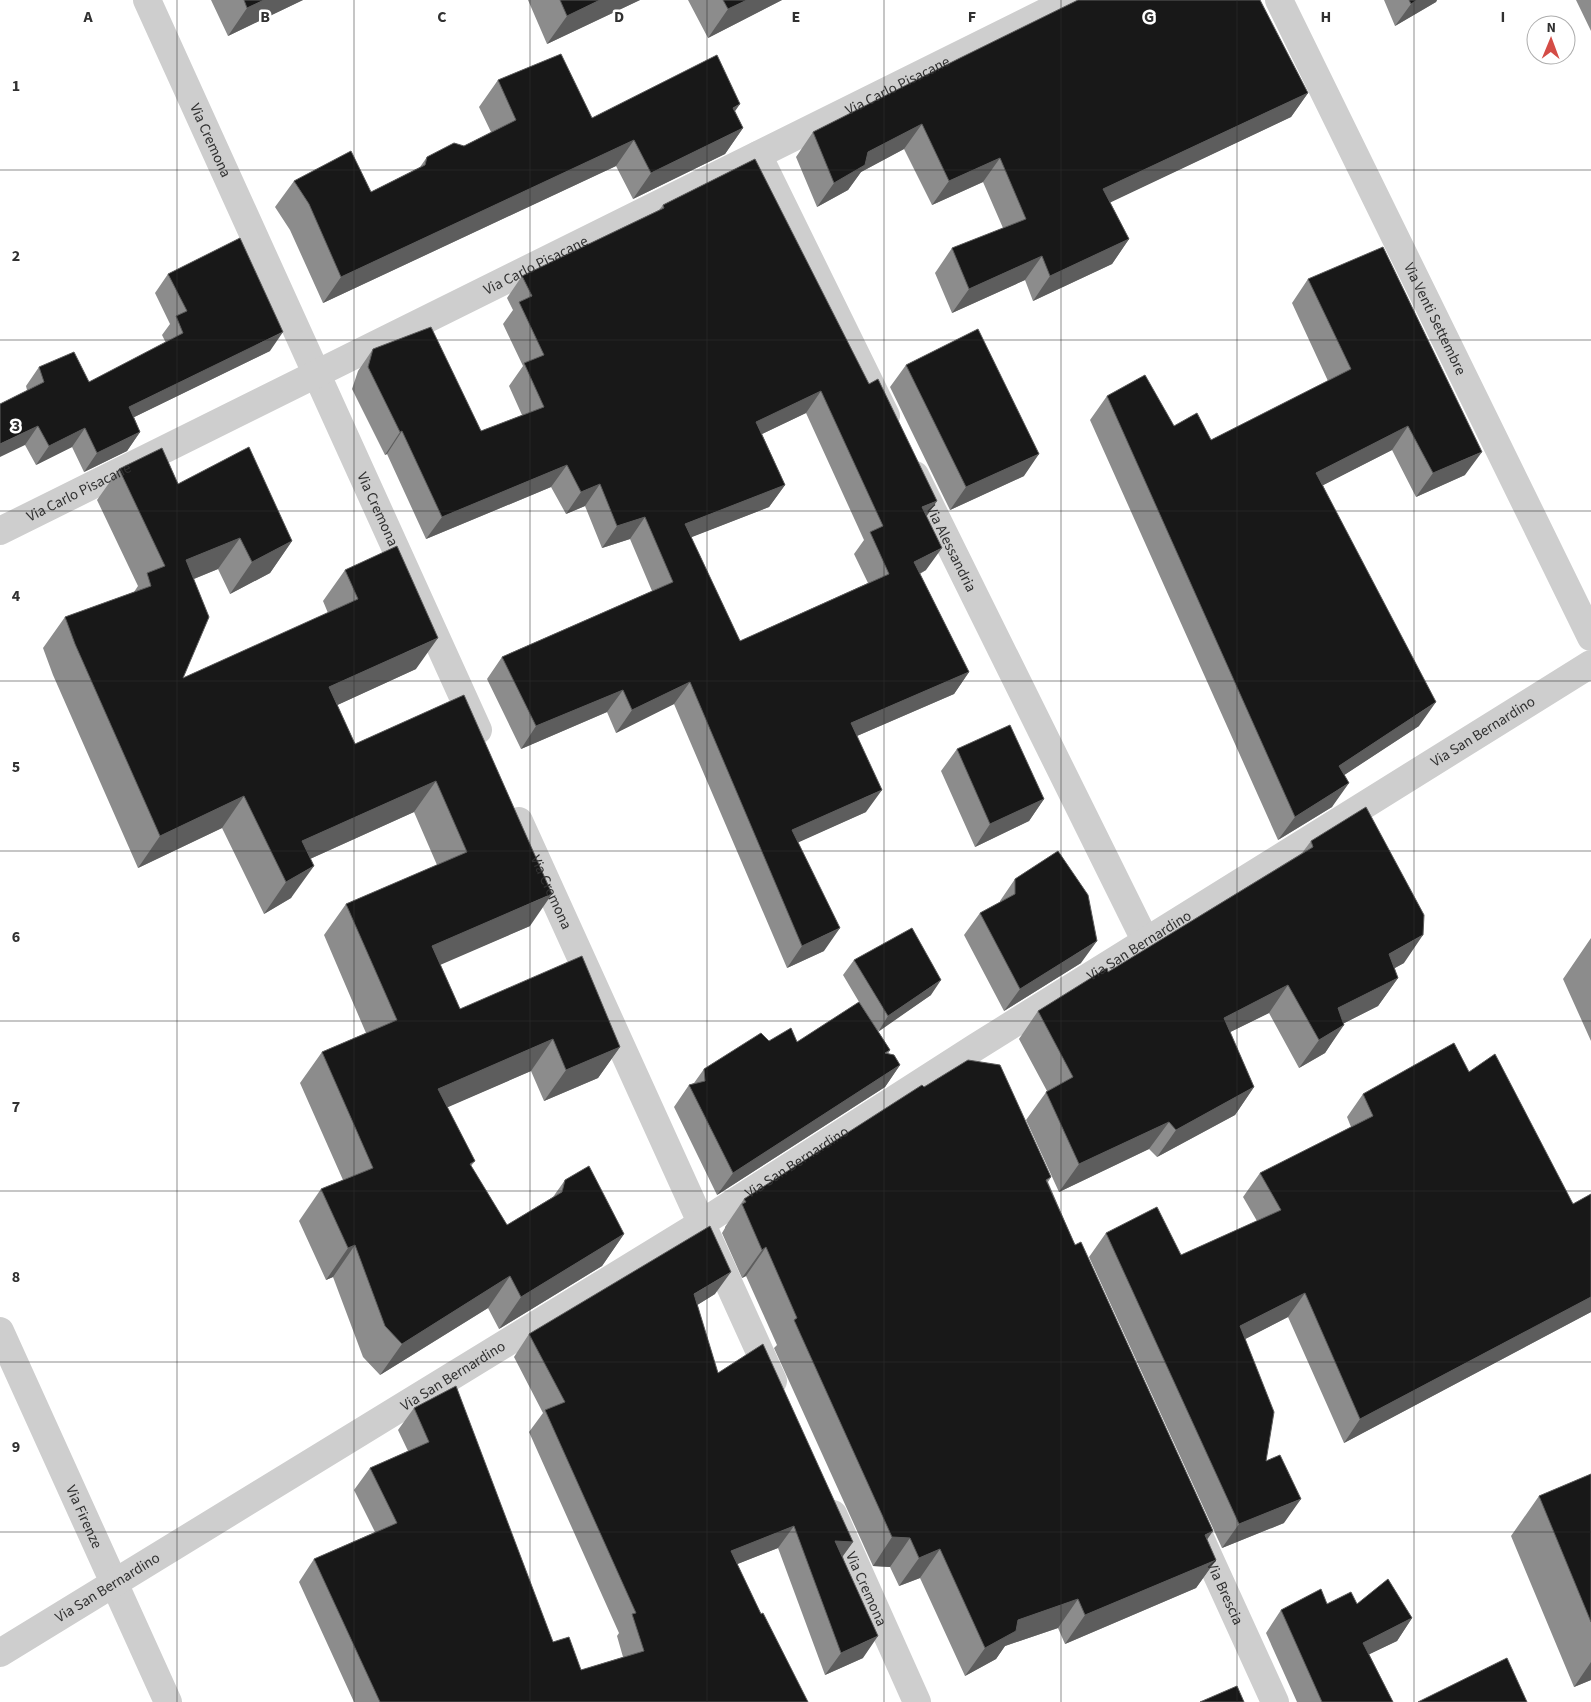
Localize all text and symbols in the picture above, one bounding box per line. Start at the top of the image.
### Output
text: A [82,6,93,28]
text: B [260,6,270,28]
text: C [437,6,447,28]
text: D [614,6,624,28]
text: E [792,6,800,28]
text: F [968,6,976,28]
text: G [1144,6,1154,28]
text: H [1321,6,1331,28]
text: I [1501,6,1505,28]
north arrow [1526,15,1576,65]
text: N [1546,18,1556,38]
street label: Via Carlo Pisacane [842,51,954,121]
text: 1 [12,75,20,97]
street label: Via Cremona [184,100,236,181]
street label: Via Carlo Pisacane [480,231,592,300]
text: 2 [12,245,20,267]
street label: Via Venti Settembre [1398,259,1471,379]
text: 3 [12,415,20,437]
street label: Via Carlo Pisacane [23,458,135,527]
street label: Via Cremona [351,469,403,550]
street label: Via Alessandria [921,502,981,596]
text: 4 [12,585,21,607]
street label: Via San Bernardino [1427,691,1539,772]
text: 5 [12,756,20,778]
street label: Via Cremona [525,852,577,933]
street label: Via San Bernardino [1083,905,1196,986]
text: 6 [12,926,20,948]
text: 7 [12,1096,20,1118]
street label: Via San Bernardino [741,1121,853,1204]
text: 8 [12,1266,20,1288]
street label: Via San Bernardino [397,1336,510,1416]
text: 9 [12,1436,20,1458]
street label: Via Firenze [60,1482,107,1552]
street label: Via San Bernardino [51,1547,164,1628]
street label: Via Cremona [840,1549,892,1630]
street label: Via Brescia [1201,1558,1248,1628]

